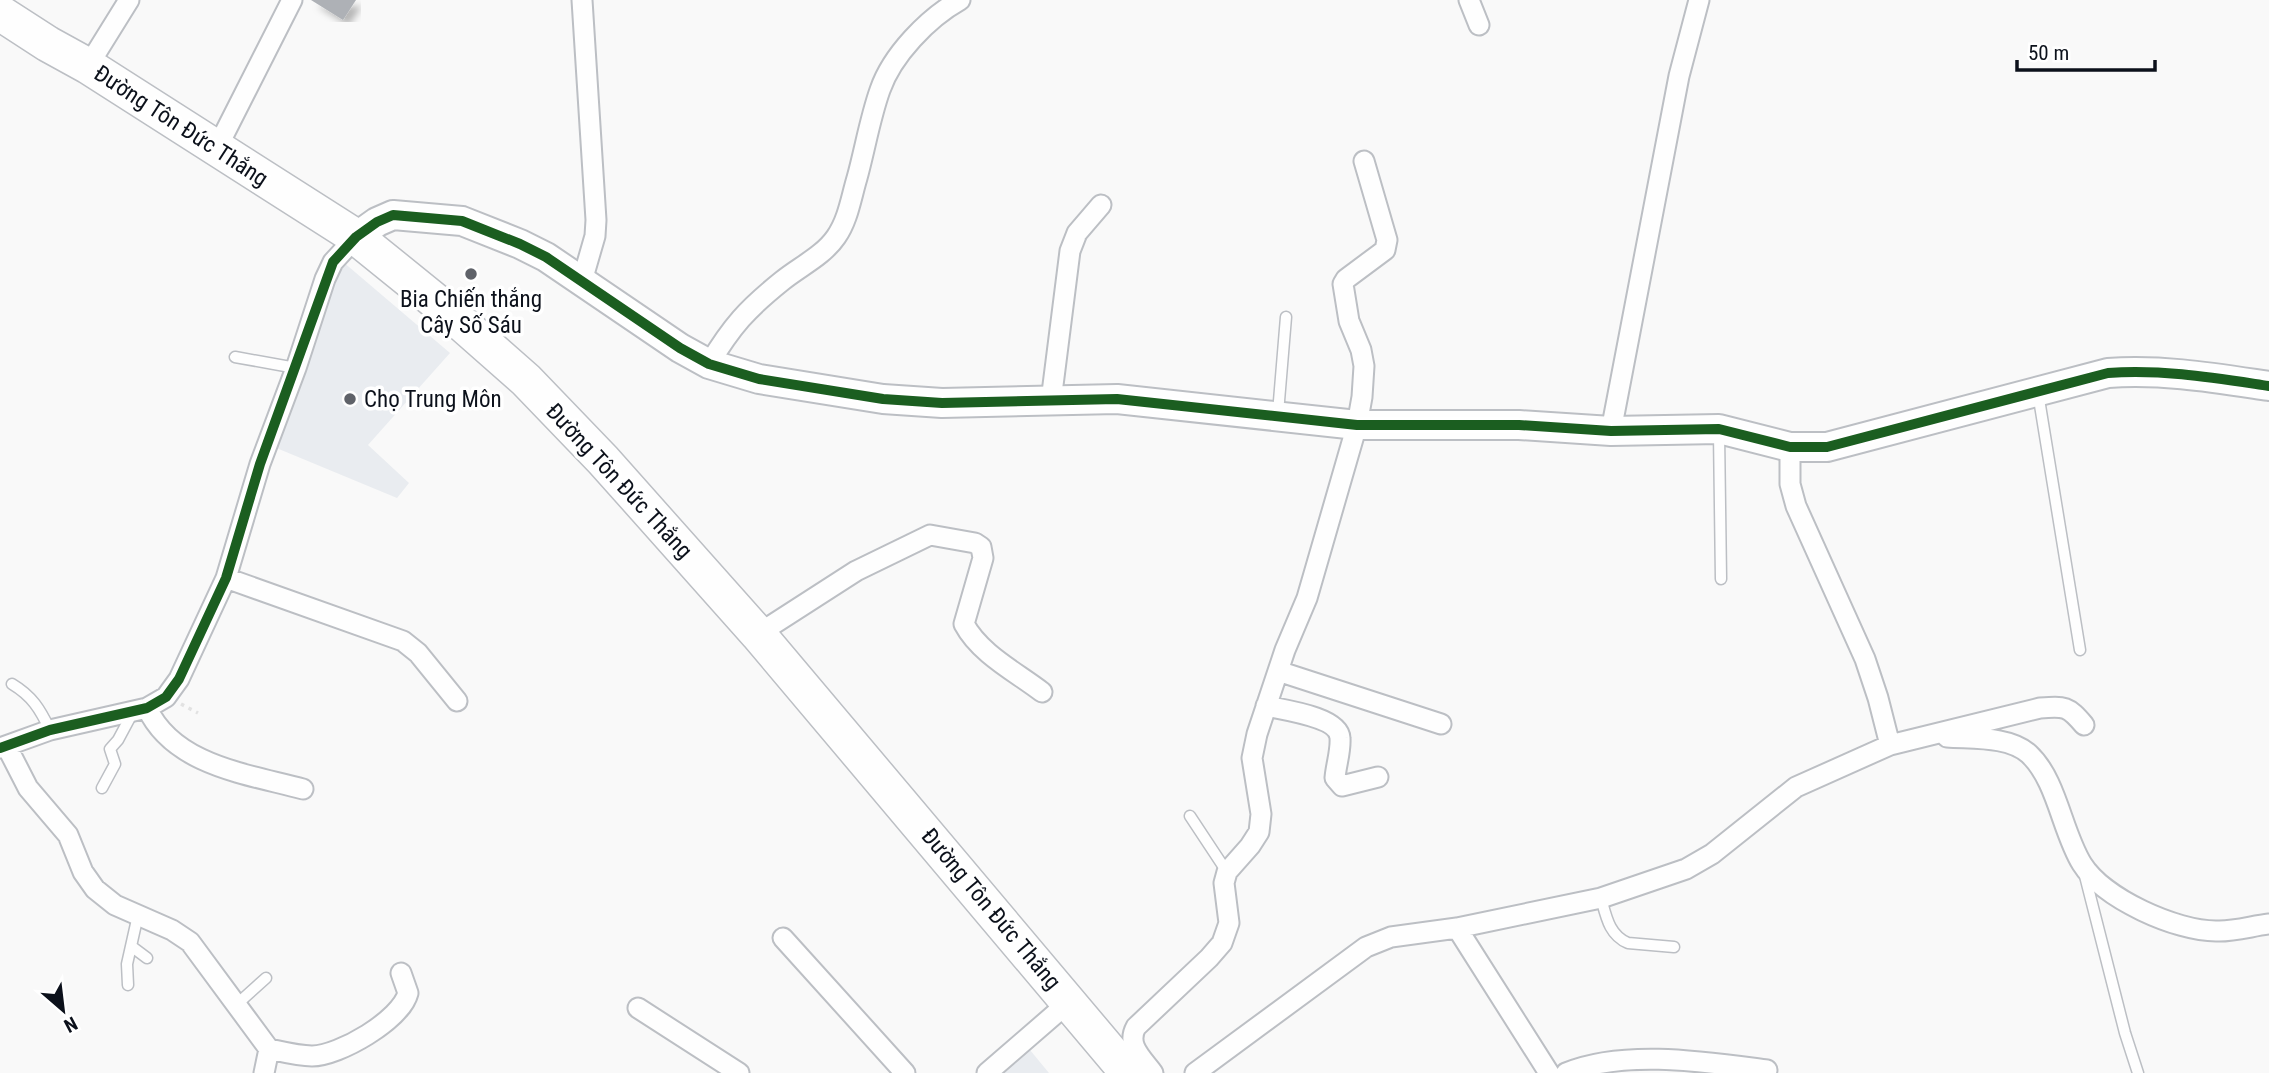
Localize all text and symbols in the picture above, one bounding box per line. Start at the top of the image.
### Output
scale bar [2017,28,2155,72]
text: 50 m [2028,41,2069,65]
street label: Đường Tôn Đức Thắng [89,60,273,192]
marker: Bia Chiến thắng Cây Số Sáu [463,266,479,282]
place label: Bia Chiến thắng Cây Số Sáu [400,286,542,339]
place label: Chọ Trung Môn [364,386,502,413]
marker: Chọ Trung Môn [342,391,358,407]
street label: Đường Tôn Đức Thắng [540,398,698,564]
street label: Đường Tôn Đức Thắng [916,823,1066,995]
north arrow [28,975,98,1045]
text: N [60,1012,81,1037]

